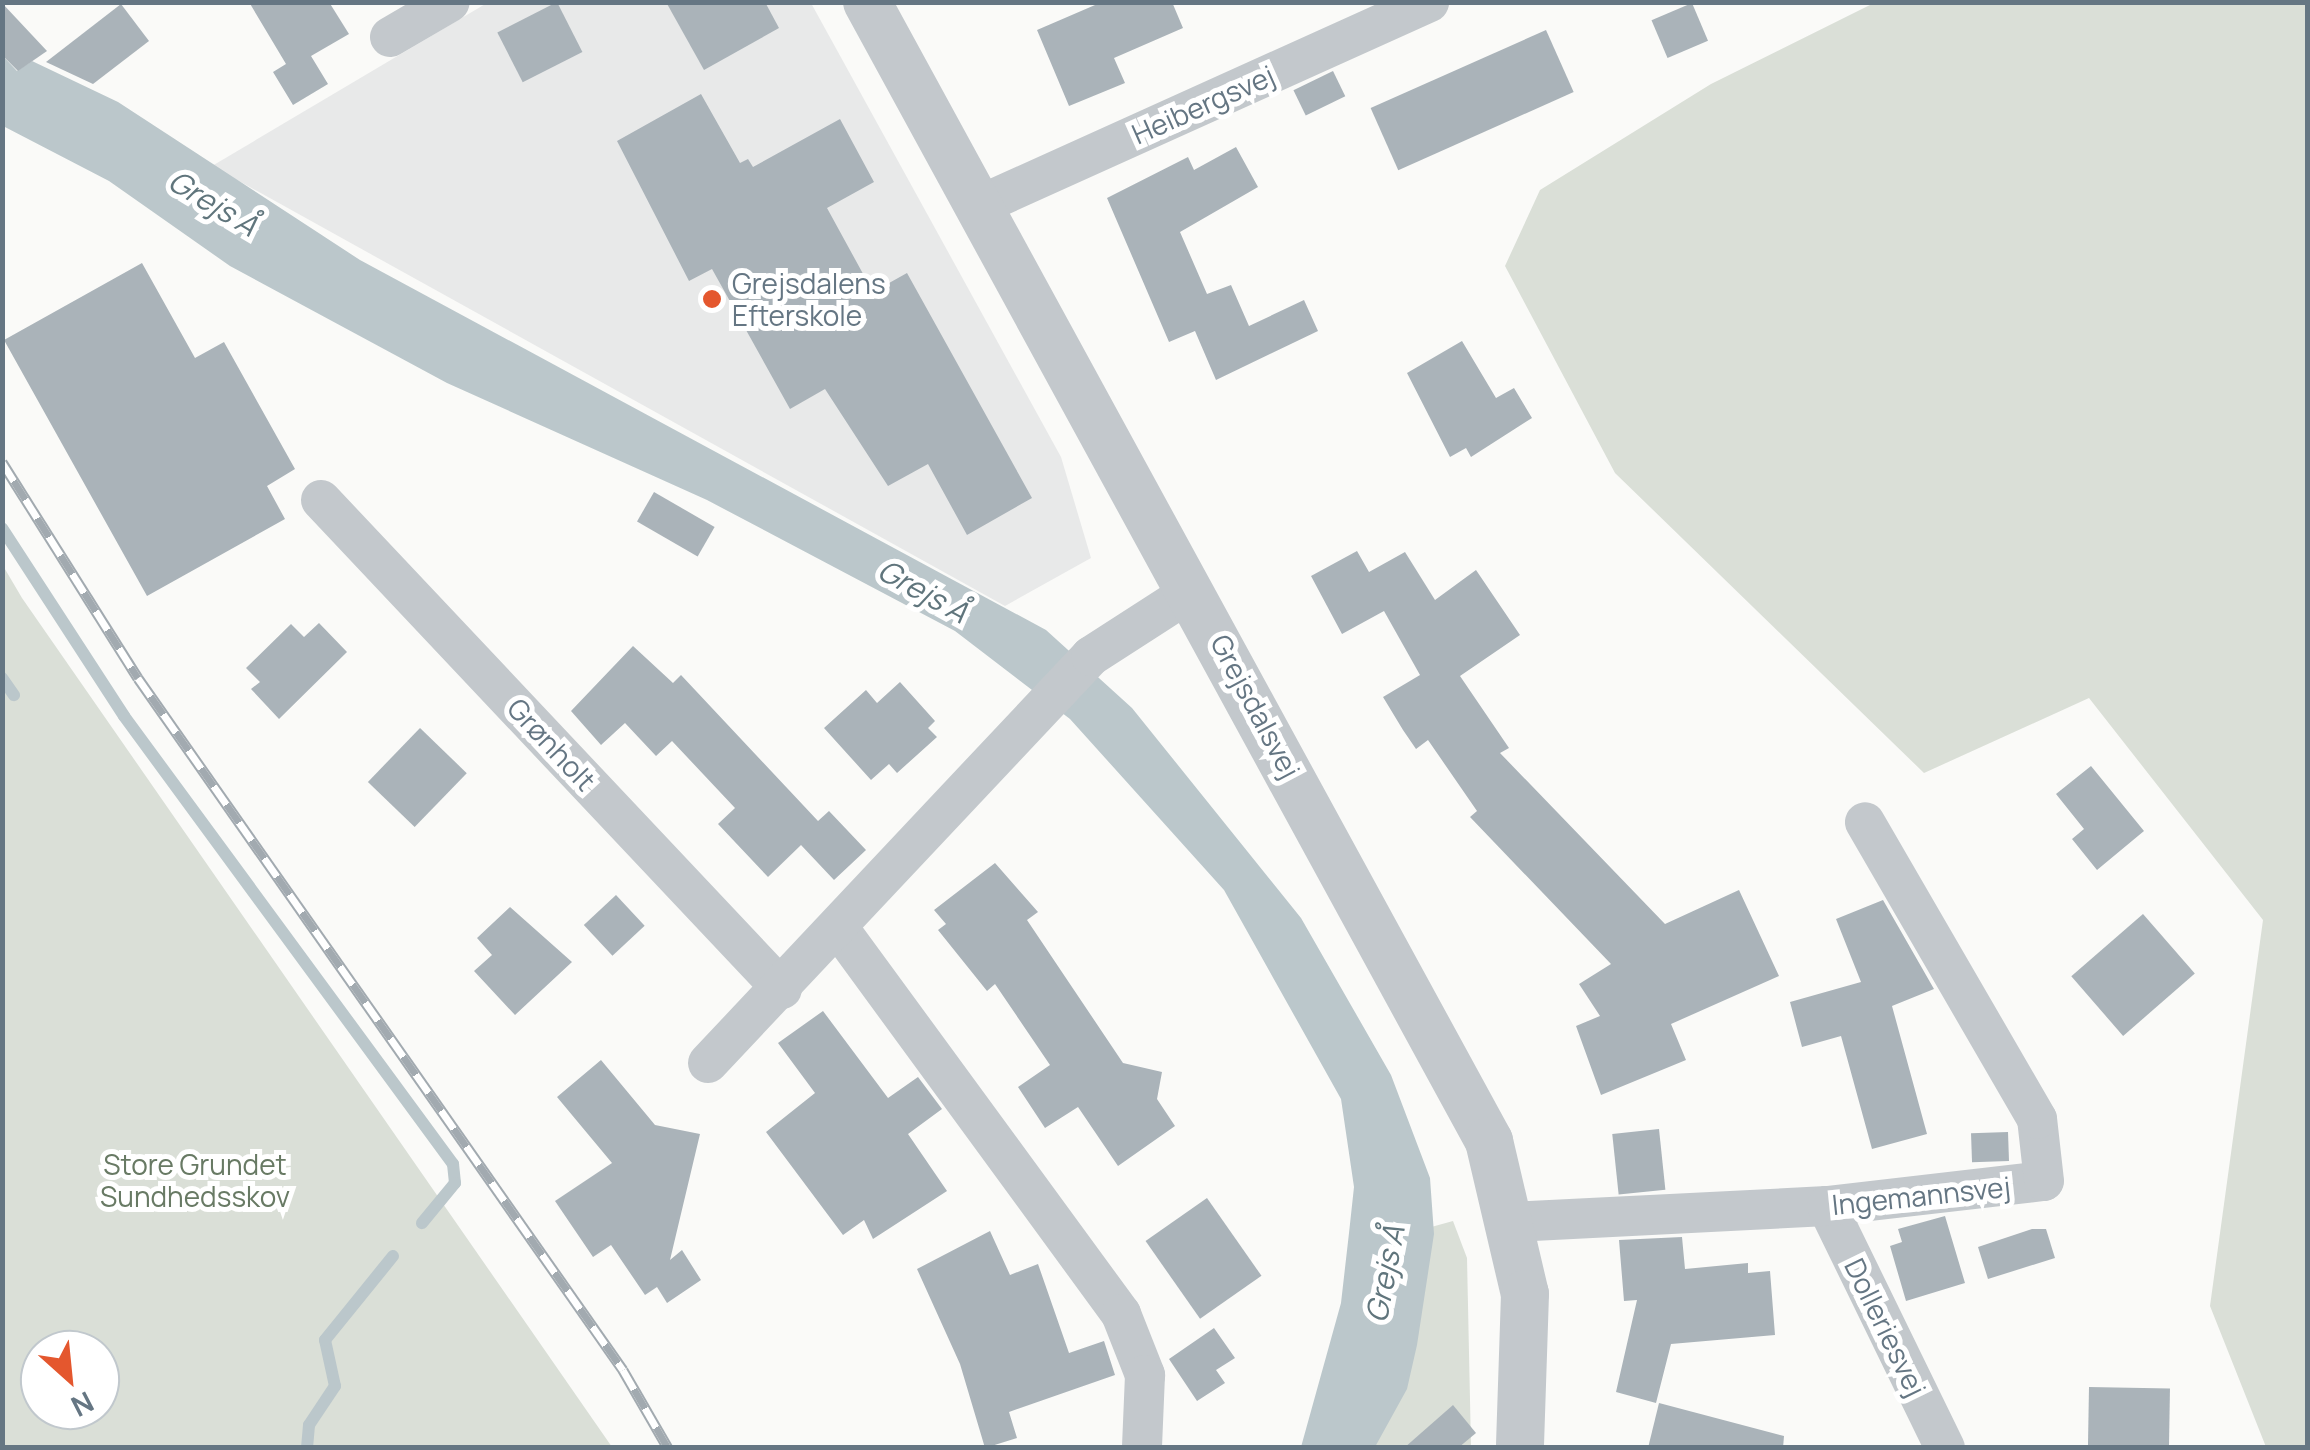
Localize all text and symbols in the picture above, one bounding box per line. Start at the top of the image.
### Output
street label: Heibergsvej [1127,58,1279,150]
water label: Grejs Å [162,162,264,244]
place label: Grejsdalens Efterskole [732,266,886,332]
marker: Grejsdalens Efterskole [701,288,723,310]
water label: Grejs Å [872,552,974,630]
street label: Grejsdalsvej [1204,629,1308,783]
street label: Grønholt [501,691,603,797]
park label: Store Grundet Sundhedsskov [100,1147,290,1213]
street label: Ingemannsvej [1830,1169,2012,1221]
water label: Grejs Å [1358,1223,1412,1325]
street label: Dolleriesvej [1838,1253,1934,1401]
north arrow [20,1330,120,1430]
text: N [65,1383,100,1426]

